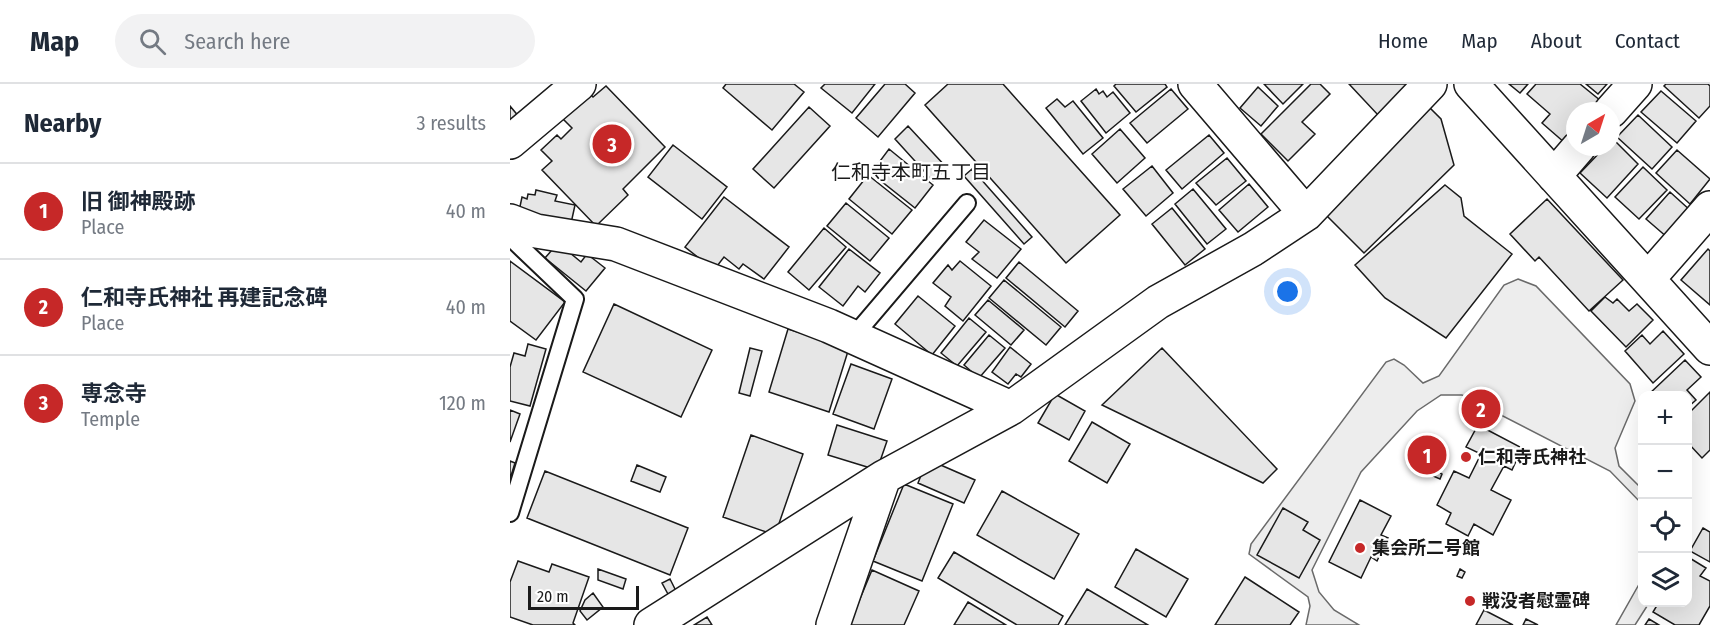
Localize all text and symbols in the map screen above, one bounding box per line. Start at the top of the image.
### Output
search box [115,14,535,68]
text: Map [30,25,79,58]
icon: search [136,25,169,58]
text: Search here [184,28,290,55]
text: Home [1378,28,1428,54]
text: Map [1461,28,1498,54]
text: About [1531,28,1582,54]
text: Contact [1615,28,1680,54]
north arrow [1566,102,1620,156]
text: Nearby [24,108,101,139]
text: 3 results [417,111,486,135]
pin: 3 [592,122,632,166]
district label: 仁和寺本町五丁目 [831,160,991,184]
text: 旧 御神殿跡 [81,188,196,215]
text: 1 [39,199,48,223]
text: 40 m [446,199,486,223]
text: Place [81,215,124,239]
your location [1273,277,1302,306]
text: 仁和寺氏神社 再建記念碑 [81,284,328,311]
text: 2 [39,295,48,319]
text: 40 m [446,295,486,319]
text: Place [81,311,124,335]
text: 専念寺 [81,380,147,407]
pin: 2 [1462,386,1500,432]
text: 3 [39,391,48,415]
text: 120 m [439,391,486,415]
map controls [1638,391,1692,607]
button: + [1638,391,1692,445]
text: Temple [81,407,140,431]
pin: 1 [1408,432,1446,478]
button: − [1638,445,1692,499]
place label: 仁和寺氏神社 [1478,446,1586,468]
marker: 仁和寺氏神社 [1459,450,1473,464]
button: locate [1638,499,1692,553]
place label: 集会所二号館 [1372,537,1480,559]
marker: 集会所二号館 [1353,541,1367,555]
button: layers [1638,553,1692,607]
scale bar [528,583,639,610]
text: 20 m [537,587,568,606]
place label: 戦没者慰霊碑 [1482,590,1590,612]
marker: 戦没者慰霊碑 [1463,594,1477,608]

